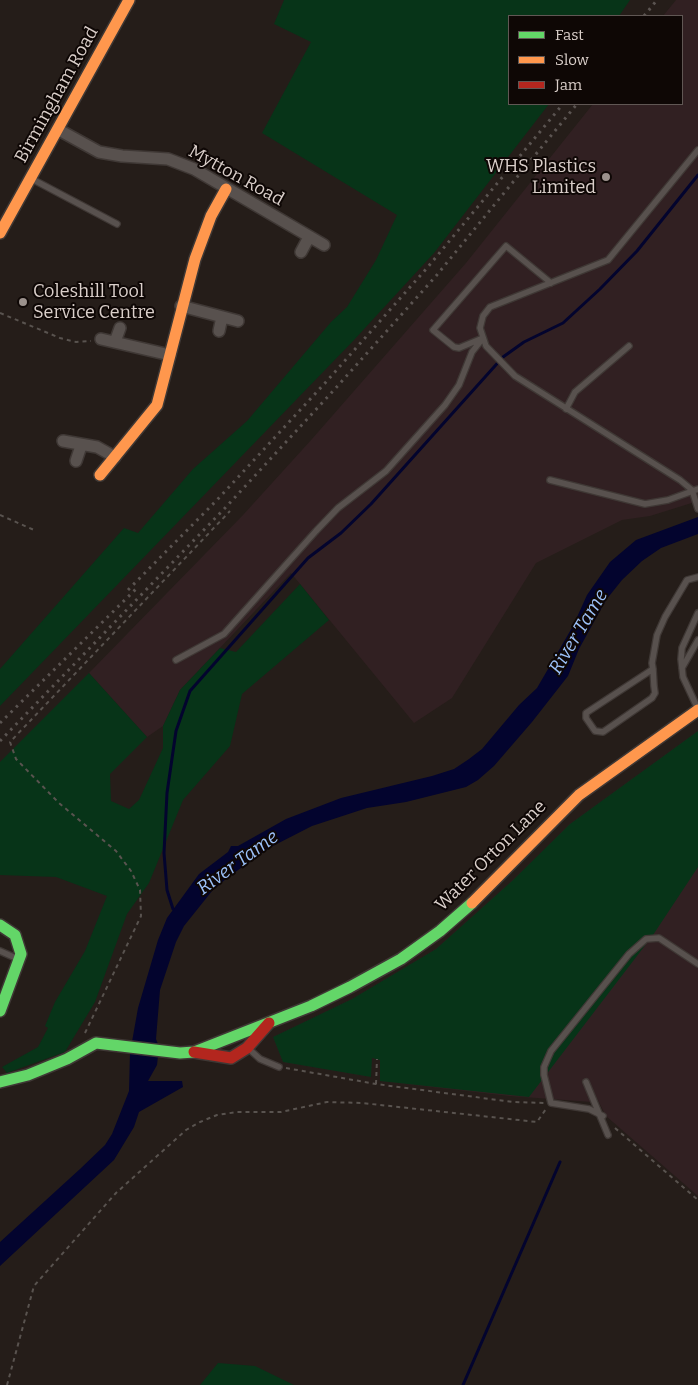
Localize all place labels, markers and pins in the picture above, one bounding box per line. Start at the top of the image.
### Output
place label: WHS Plastics Limited [486,156,596,198]
marker: WHS Plastics Limited [600,171,612,183]
place label: Coleshill Tool Service Centre [33,281,155,324]
marker: Coleshill Tool Service Centre [17,296,29,308]

